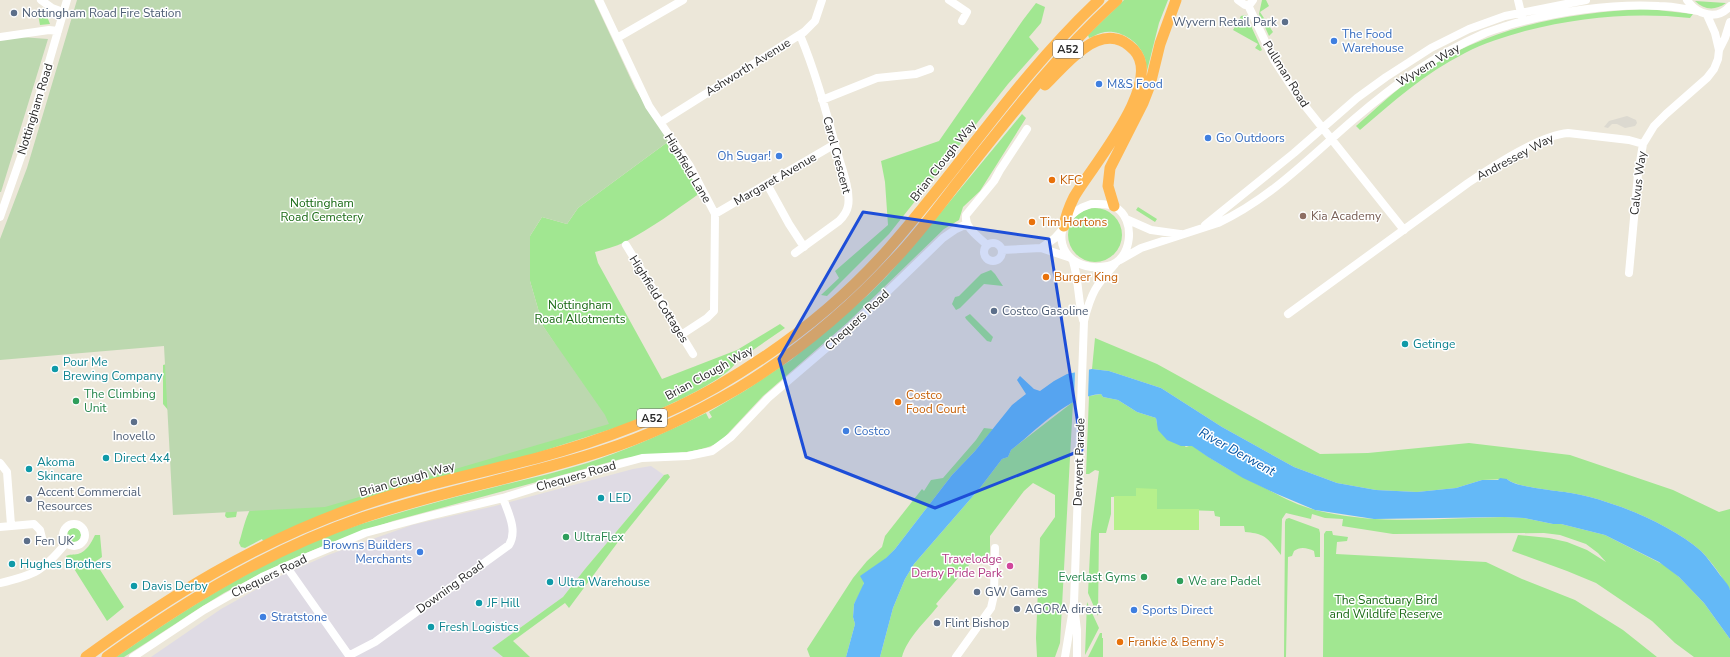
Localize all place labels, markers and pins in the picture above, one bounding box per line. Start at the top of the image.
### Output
place label: Nottingham Road Fire Station [22,5,181,21]
marker: Nottingham Road Fire Station [9,8,19,18]
place label: Wyvern Retail Park [1173,14,1278,30]
marker: Wyvern Retail Park [1280,17,1290,27]
place label: The Food Warehouse [1342,26,1404,56]
marker: The Food Warehouse [1329,36,1339,46]
place label: M&S Food [1107,76,1163,92]
marker: M&S Food [1094,79,1104,89]
place label: Go Outdoors [1216,130,1285,146]
marker: Go Outdoors [1203,133,1213,143]
place label: Oh Sugar! [717,148,771,164]
marker: Oh Sugar! [774,151,784,161]
place label: KFC [1060,172,1082,188]
marker: KFC [1047,175,1057,185]
place label: Kia Academy [1311,208,1382,224]
marker: Kia Academy [1298,211,1308,221]
place label: Tim Hortons [1040,214,1107,230]
marker: Tim Hortons [1027,217,1037,227]
place label: Burger King [1054,269,1118,285]
marker: Burger King [1041,272,1051,282]
place label: Costco Gasoline [1002,303,1088,319]
marker: Costco Gasoline [989,306,999,316]
place label: Getinge [1413,336,1455,352]
marker: Getinge [1400,339,1410,349]
place label: Pour Me Brewing Company [63,354,163,384]
marker: Pour Me Brewing Company [50,364,60,374]
place label: The Climbing Unit [84,386,156,416]
place label: Costco Food Court [906,387,966,417]
marker: The Climbing Unit [71,396,81,406]
marker: Costco Food Court [893,397,903,407]
marker: Inovello [129,417,139,427]
place label: Costco [854,423,891,439]
marker: Costco [841,426,851,436]
place label: Inovello [113,428,156,444]
place label: Direct 4x4 [114,450,170,466]
marker: Direct 4x4 [101,453,111,463]
place label: Akoma Skincare [37,454,82,484]
marker: Akoma Skincare [24,464,34,474]
place label: Accent Commercial Resources [37,484,141,514]
place label: LED [609,490,632,506]
marker: LED [596,493,606,503]
marker: Accent Commercial Resources [24,494,34,504]
place label: UltraFlex [574,529,624,545]
marker: UltraFlex [561,532,571,542]
place label: Fen UK [35,533,74,549]
marker: Fen UK [22,536,32,546]
place label: Browns Builders Merchants [323,537,412,567]
marker: Browns Builders Merchants [415,547,425,557]
place label: Travelodge Derby Pride Park [911,551,1003,581]
place label: Hughes Brothers [20,556,112,572]
marker: Hughes Brothers [7,559,17,569]
marker: Travelodge Derby Pride Park [1005,561,1015,571]
place label: Everlast Gyms [1059,569,1136,585]
marker: Everlast Gyms [1139,572,1149,582]
place label: We are Padel [1188,573,1261,589]
place label: Ultra Warehouse [558,574,650,590]
marker: We are Padel [1175,576,1185,586]
marker: Ultra Warehouse [545,577,555,587]
place label: Davis Derby [142,578,209,594]
marker: Davis Derby [129,581,139,591]
place label: GW Games [985,584,1048,600]
marker: GW Games [972,587,982,597]
place label: JF Hill [486,595,520,611]
marker: JF Hill [474,598,484,608]
place label: AGORA direct [1025,601,1102,617]
place label: Sports Direct [1142,602,1214,618]
marker: AGORA direct [1012,604,1022,614]
marker: Sports Direct [1129,605,1139,615]
place label: Stratstone [271,609,327,625]
marker: Stratstone [258,612,268,622]
place label: Flint Bishop [945,615,1009,631]
marker: Flint Bishop [932,618,942,628]
place label: Fresh Logistics [439,619,519,635]
marker: Fresh Logistics [426,622,436,632]
place label: Frankie & Benny's [1128,634,1224,650]
marker: Frankie & Benny's [1115,637,1125,647]

